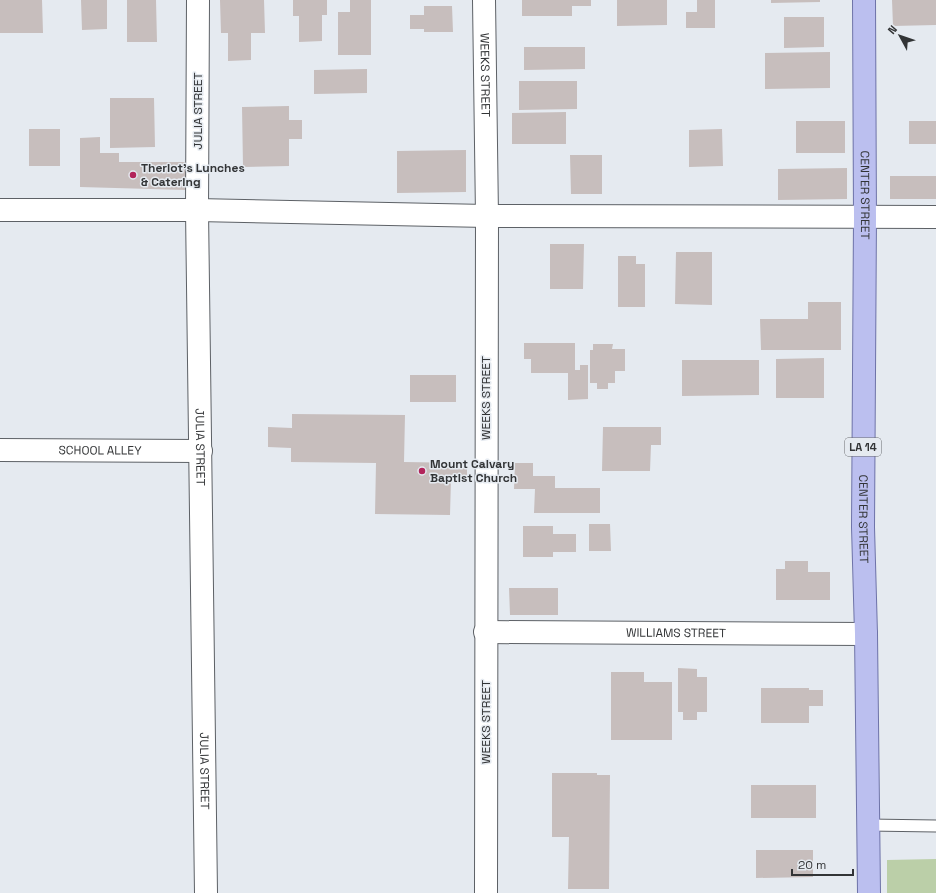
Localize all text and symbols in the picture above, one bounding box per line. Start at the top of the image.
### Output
north arrow [880,16,920,56]
text: N [885,22,900,37]
street label: WEEKS STREET [476,33,494,117]
street label: JULIA STREET [190,72,206,150]
street label: CENTER STREET [857,150,873,240]
place label: Theriot's Lunches & Catering [141,160,245,190]
marker: Theriot's Lunches & Catering [128,170,138,180]
street label: WEEKS STREET [478,356,494,440]
street label: JULIA STREET [192,408,209,486]
road number: LA 14 [845,438,881,456]
street label: SCHOOL ALLEY [58,442,142,459]
place label: Mount Calvary Baptist Church [430,456,517,486]
marker: Mount Calvary Baptist Church [417,466,427,476]
street label: CENTER STREET [855,474,872,564]
street label: WILLIAMS STREET [626,625,726,641]
street label: WEEKS STREET [478,680,494,764]
street label: JULIA STREET [196,732,213,810]
scale bar [792,851,853,877]
text: 20 m [798,857,826,873]

